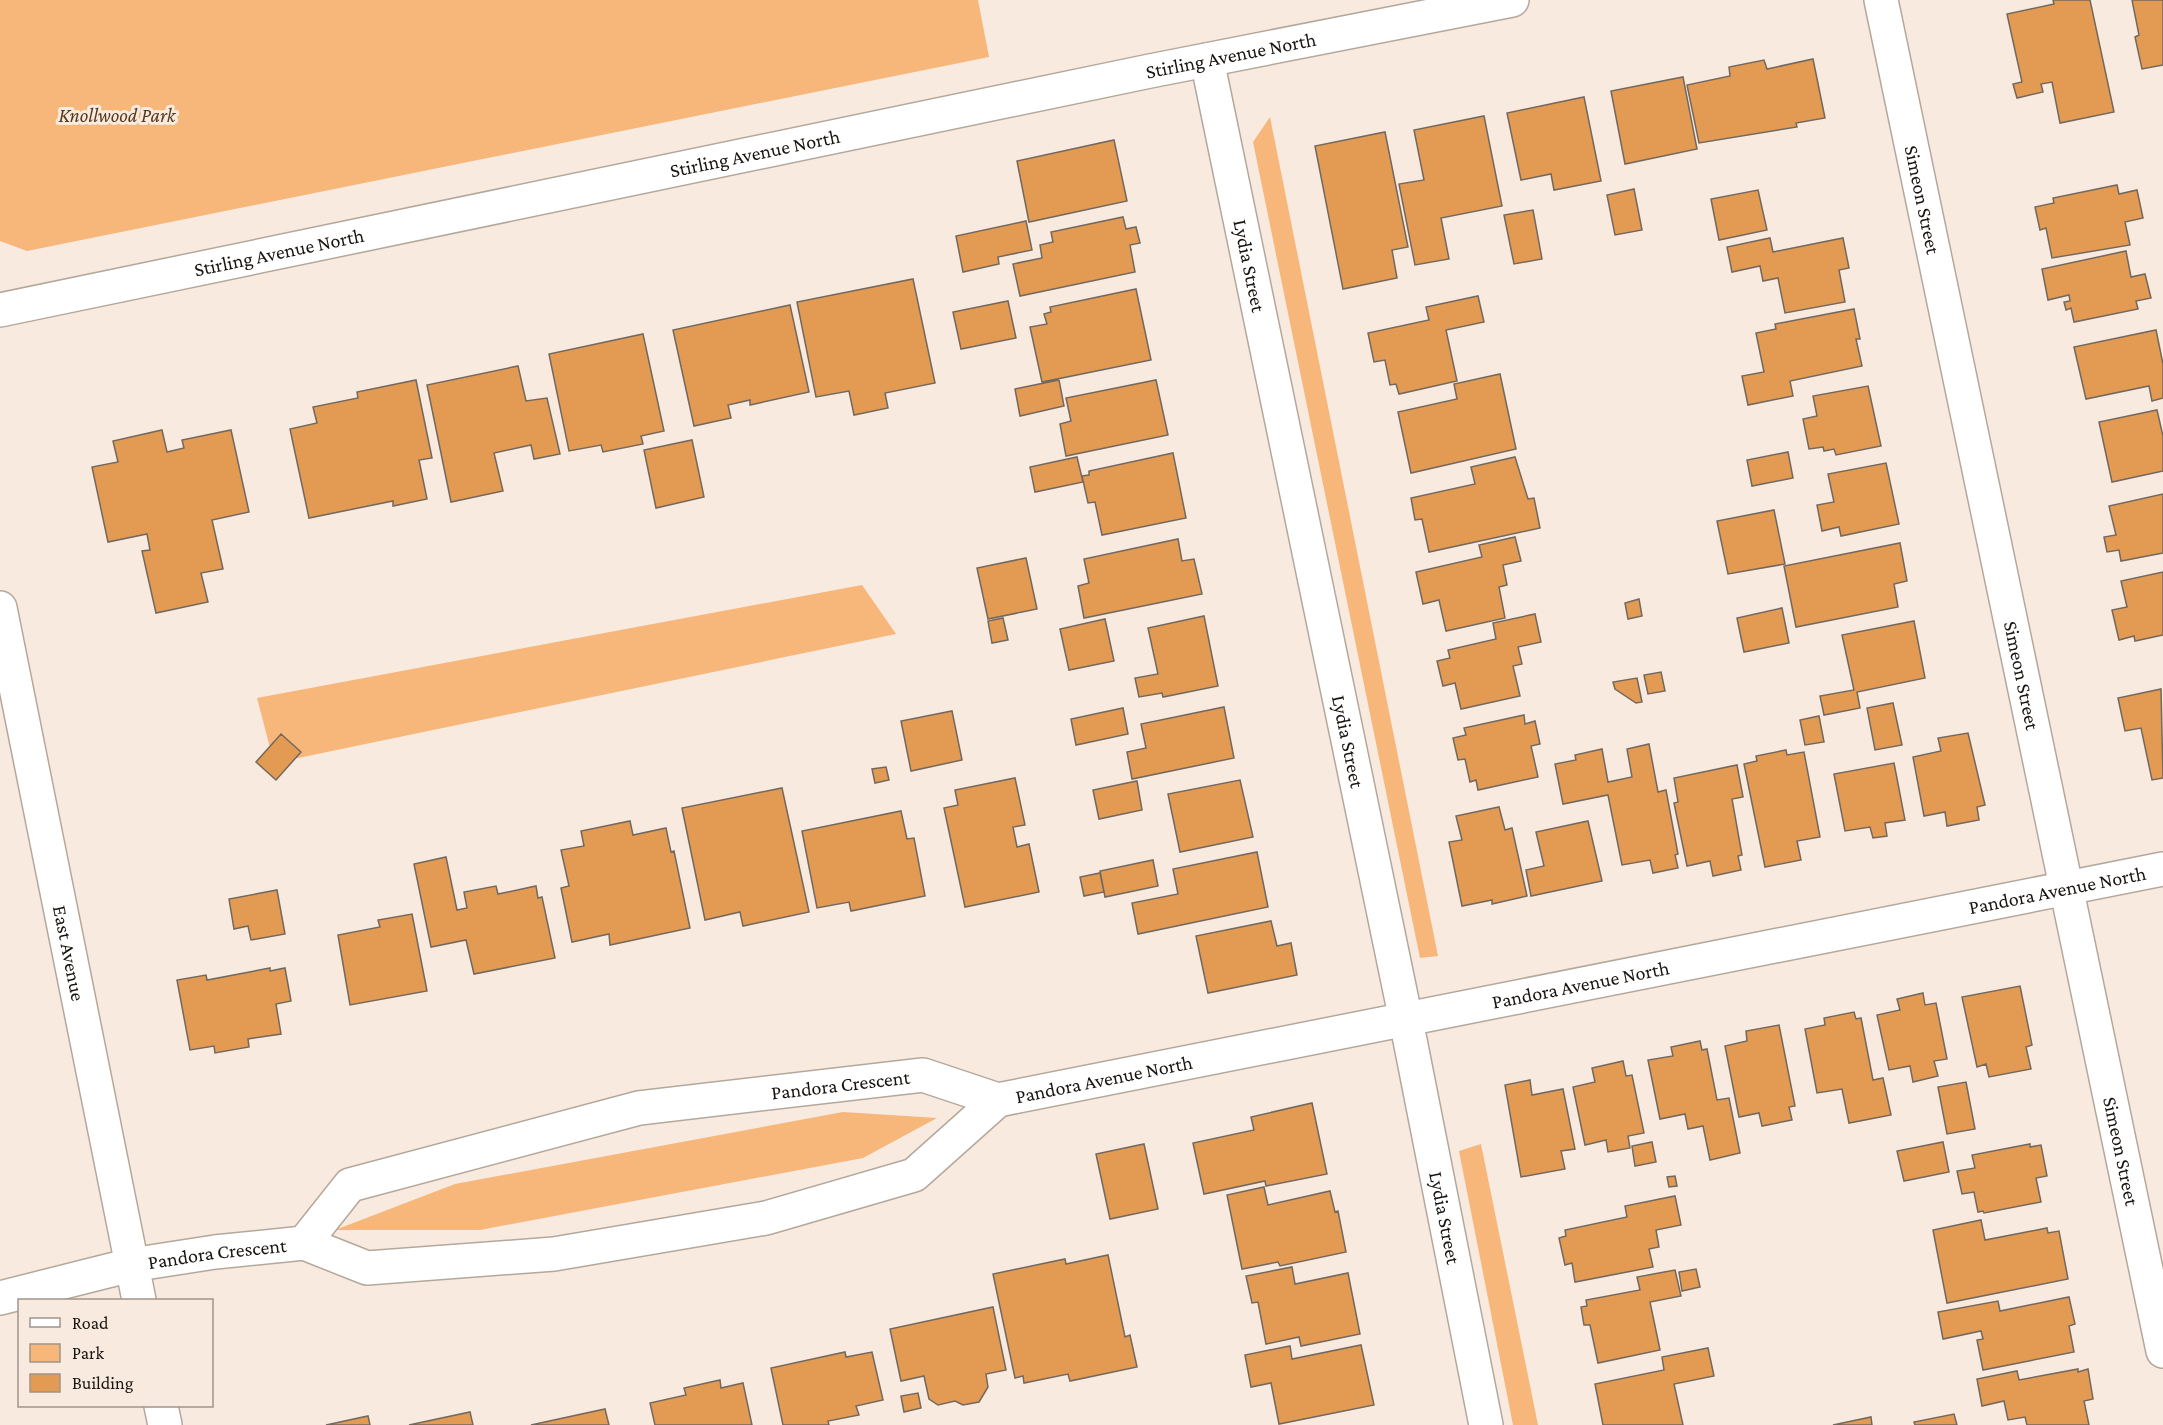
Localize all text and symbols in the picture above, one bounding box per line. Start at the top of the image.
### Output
street label: Stirling Avenue North [1144,28,1318,83]
park label: Knollwood Park [58,104,177,126]
street label: Stirling Avenue North [668,125,842,181]
street label: Simeon Street [1901,143,1945,257]
street label: Lydia Street [1229,217,1270,314]
street label: Stirling Avenue North [192,224,366,280]
street label: Simeon Street [2000,619,2044,732]
street label: Lydia Street [1328,693,1369,790]
street label: Pandora Avenue North [1967,862,2148,918]
street label: East Avenue [49,903,90,1003]
street label: Pandora Avenue North [1490,956,1671,1013]
street label: Pandora Avenue North [1013,1051,1195,1107]
street label: Pandora Crescent [770,1066,911,1104]
street label: Simeon Street [2099,1095,2143,1208]
street label: Lydia Street [1425,1169,1465,1266]
street label: Pandora Crescent [146,1234,288,1273]
legend [18,1299,213,1407]
text: Road [72,1313,109,1333]
text: Park [72,1343,104,1363]
text: Building [72,1373,134,1393]

